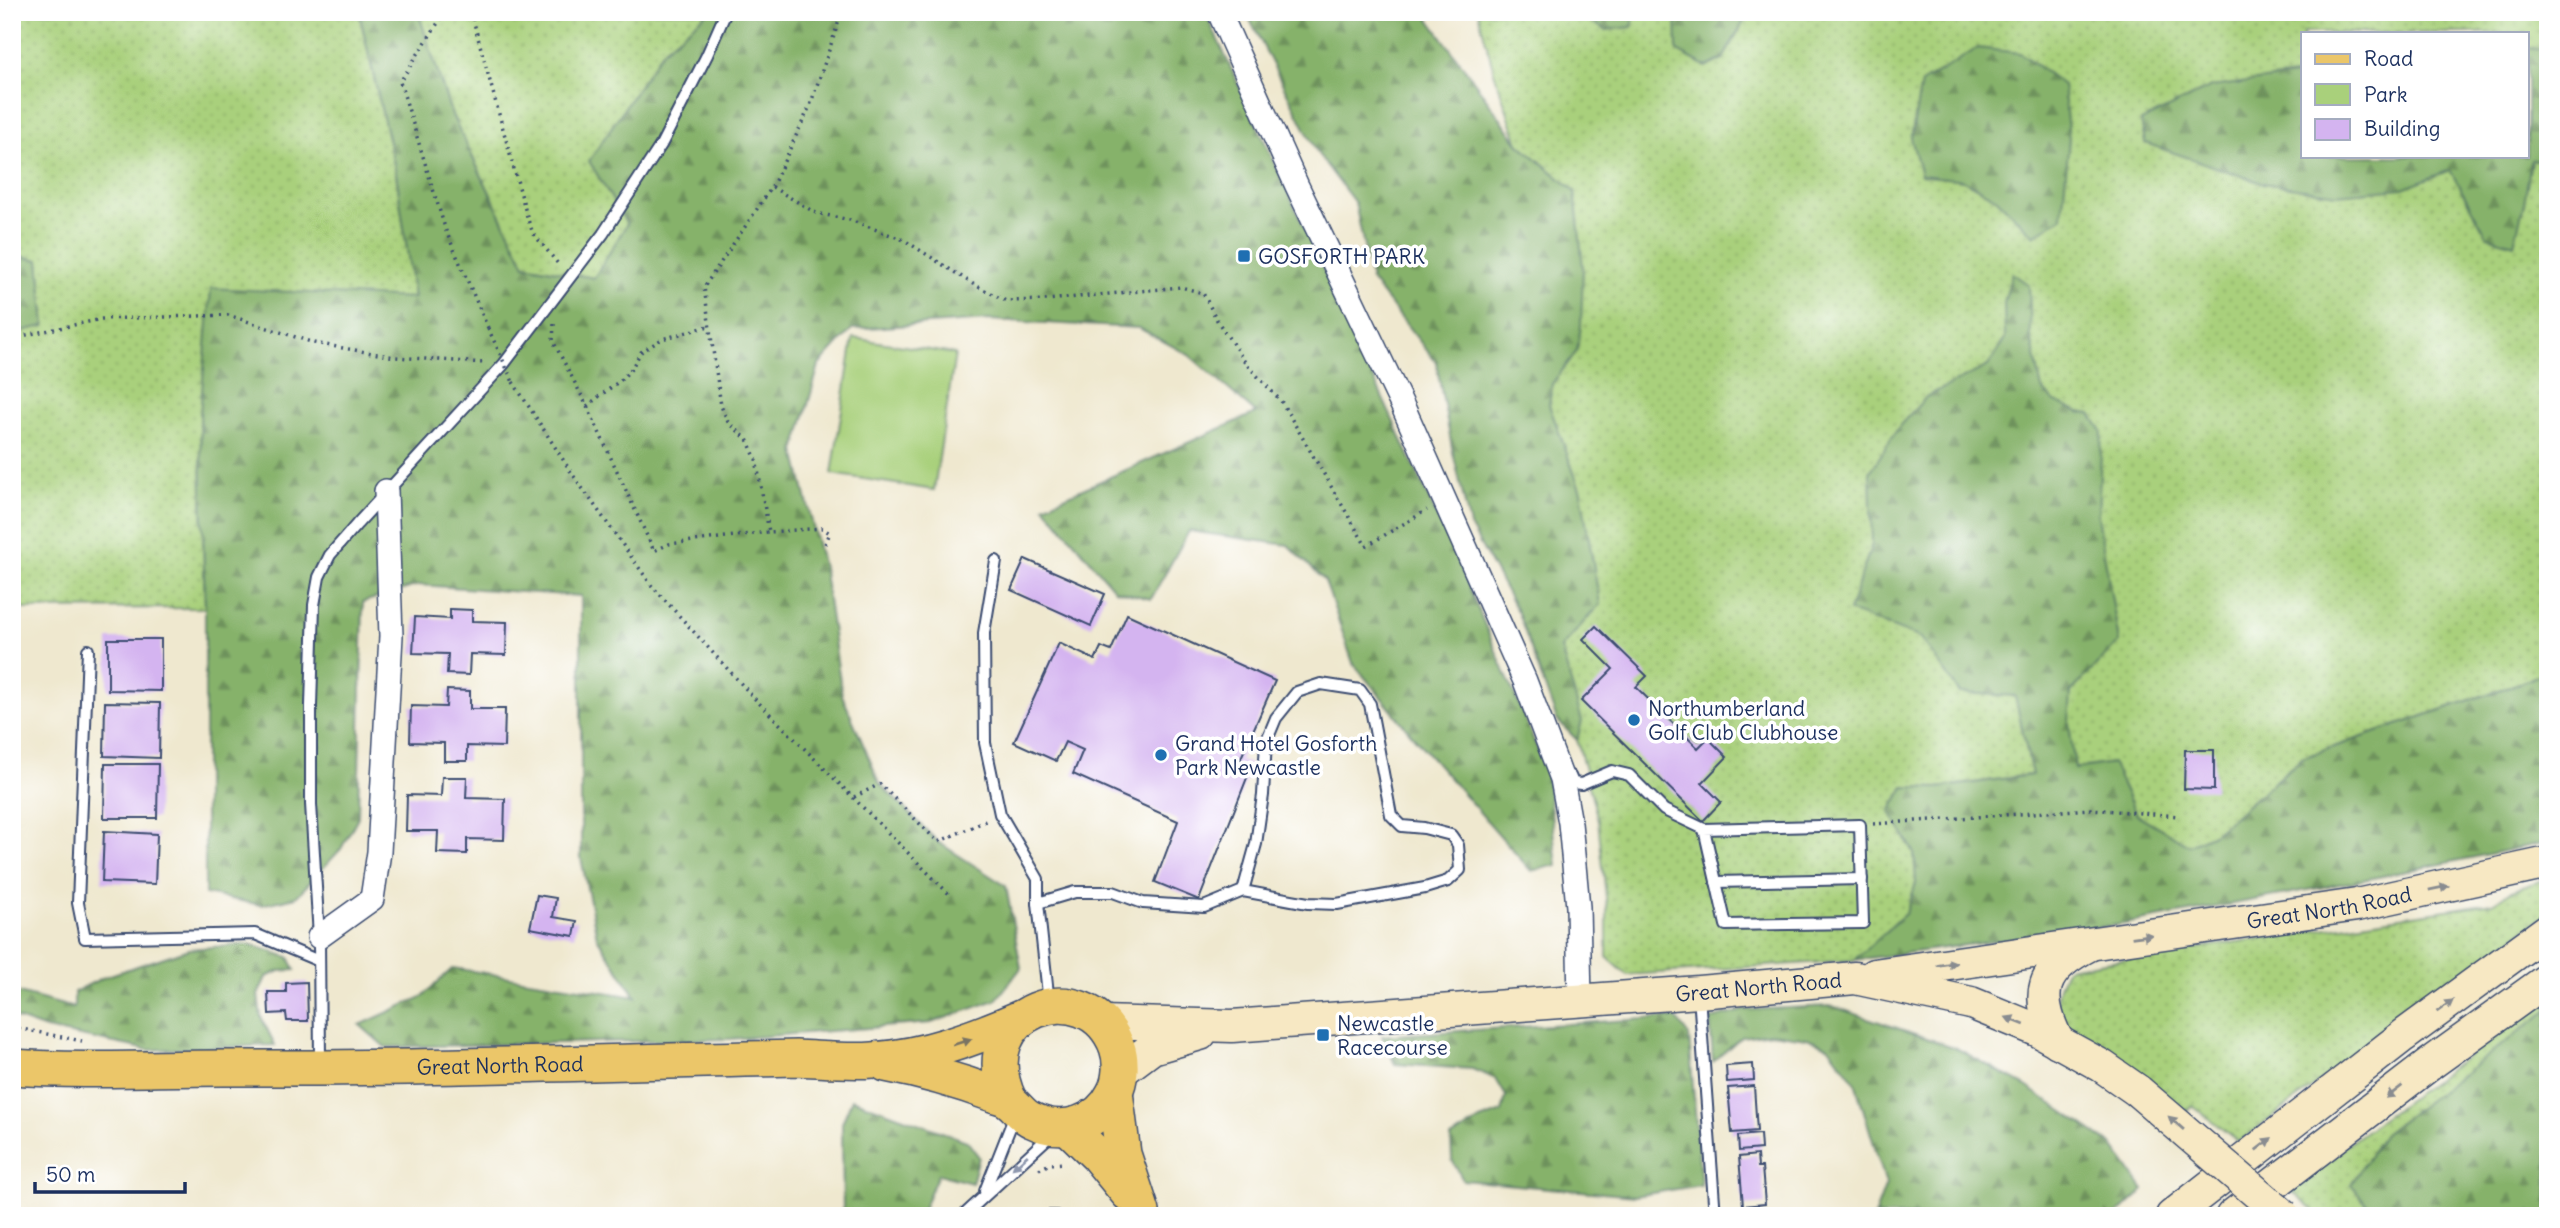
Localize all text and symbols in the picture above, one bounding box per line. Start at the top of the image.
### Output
legend [2301,32,2528,158]
text: Road [2364,45,2413,72]
text: Park [2364,81,2407,108]
text: Building [2364,115,2440,142]
place label: GOSFORTH PARK [1258,243,1425,270]
marker: GOSFORTH PARK [1236,248,1252,264]
place label: Northumberland Golf Club Clubhouse [1648,695,1838,746]
marker: Northumberland Golf Club Clubhouse [1626,712,1642,728]
place label: Grand Hotel Gosforth Park Newcastle [1175,730,1377,781]
marker: Grand Hotel Gosforth Park Newcastle [1153,747,1169,763]
street label: Great North Road [2245,880,2414,934]
one-way arrow [2428,882,2450,893]
one-way arrow [2131,930,2153,941]
one-way arrow [1936,958,1958,969]
street label: Great North Road [1674,966,1843,1007]
one-way arrow [2436,999,2454,1013]
place label: Newcastle Racecourse [1337,1010,1448,1061]
one-way arrow [2005,1015,2025,1027]
marker: Newcastle Racecourse [1315,1027,1331,1043]
one-way arrow [951,1036,972,1046]
street label: Great North Road [416,1050,584,1080]
one-way arrow [2385,1084,2403,1098]
one-way arrow [2168,1116,2185,1131]
one-way arrow [2255,1136,2273,1151]
scale bar [35,1151,186,1195]
one-way arrow [1012,1153,1029,1169]
text: 50 m [46,1161,95,1188]

